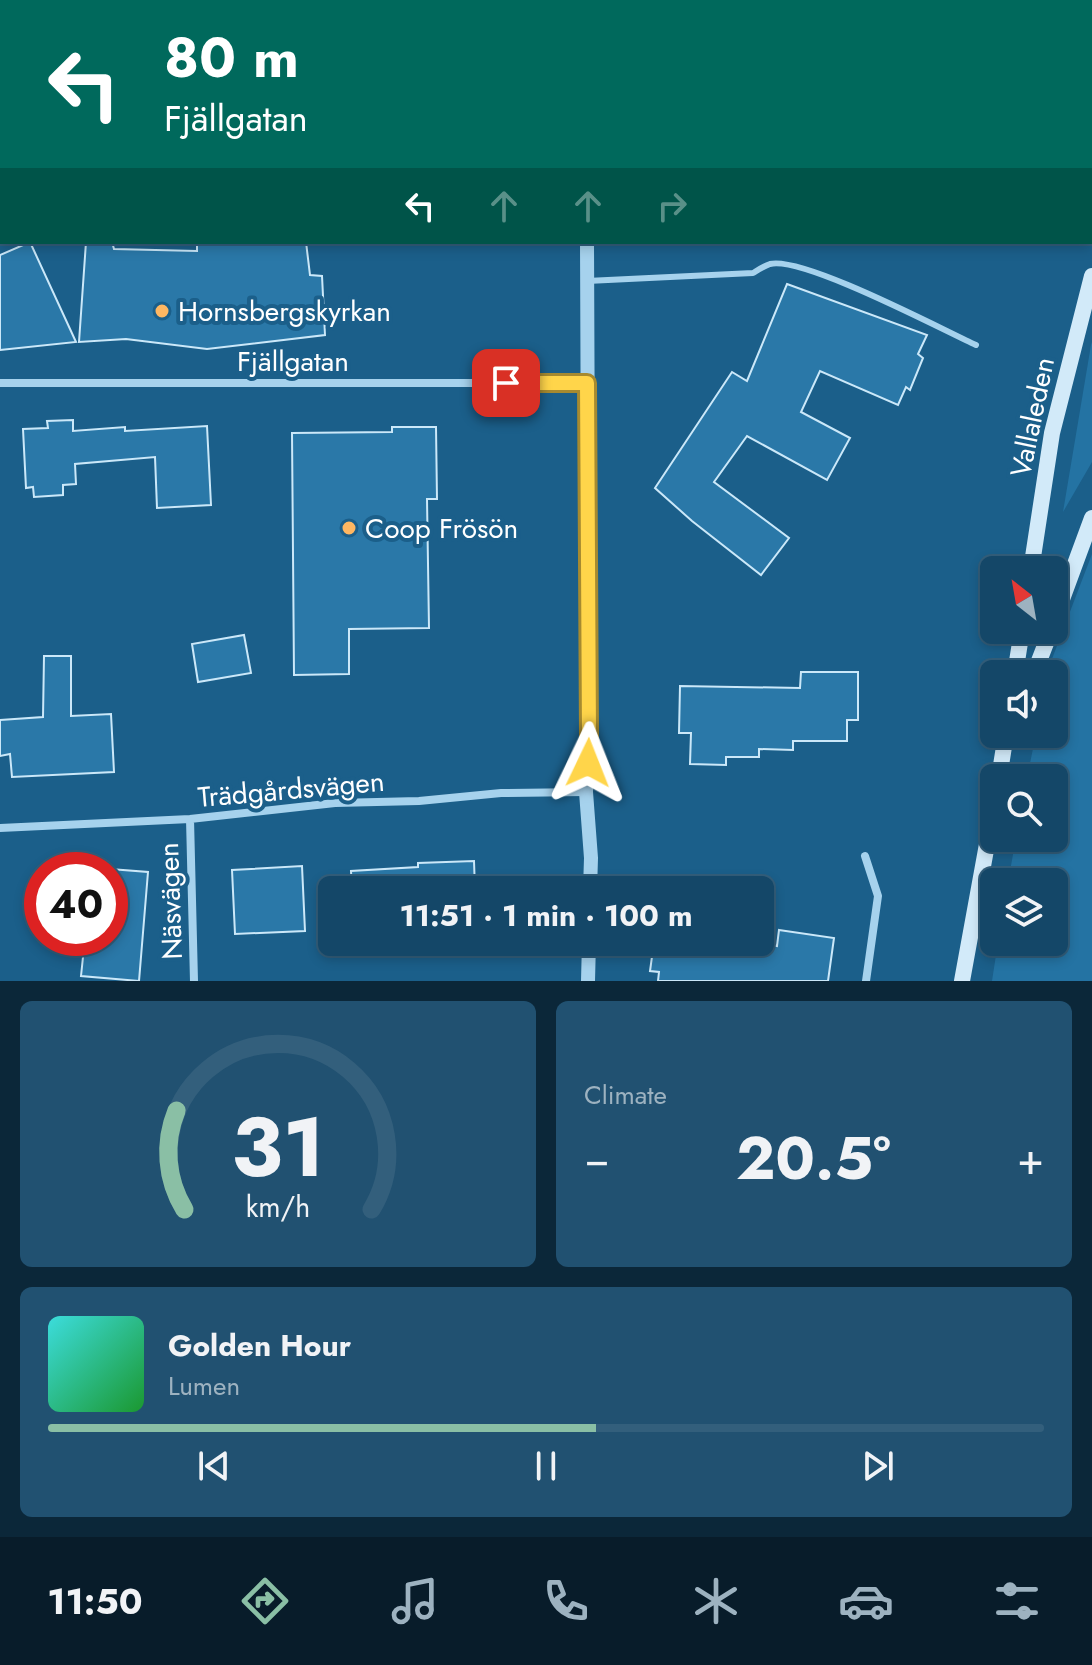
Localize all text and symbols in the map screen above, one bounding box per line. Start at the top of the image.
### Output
text: 80 m [164,17,299,98]
icon: left [32,32,136,136]
text: Fjällgatan [164,92,308,144]
icon: left [398,184,442,228]
icon: ahead [482,184,526,228]
icon: ahead [566,184,610,228]
icon: right [650,184,694,228]
place label: Hornsbergskyrkan [178,291,391,332]
marker: Hornsbergskyrkan [153,302,171,320]
street label: Fjällgatan [237,341,349,382]
pin [472,349,540,417]
street label: Vallaleden [1000,353,1065,481]
icon: arrive [484,361,528,405]
place label: Coop Frösön [365,508,518,549]
marker: Coop Frösön [340,519,358,537]
north arrow [980,556,1068,644]
map controls [980,556,1068,956]
button: sound [980,660,1068,748]
position arrow [546,721,630,805]
street label: Trädgårdsvägen [196,761,386,818]
button: search [980,764,1068,852]
street label: Näsvägen [148,842,193,960]
speed limit sign: 40 [24,852,128,956]
button: layers [980,868,1068,956]
text: 11:51 · 1 min · 100 m [399,894,693,937]
text: Climate [584,1076,667,1114]
text: 31 [231,1087,325,1207]
text: 20.5° [736,1115,891,1202]
text: − [584,1127,610,1191]
text: + [1017,1127,1044,1191]
text: km/h [246,1186,310,1228]
text: Golden Hour [168,1324,351,1367]
text: Lumen [168,1367,240,1405]
icon: previous [192,1444,236,1488]
icon: pause [524,1444,568,1488]
icon: next [856,1444,900,1488]
icon: directions [237,1573,293,1629]
icon: music [387,1573,443,1629]
icon: phone [538,1573,594,1629]
icon: climate [688,1573,744,1629]
icon: car [838,1573,894,1629]
icon: filters [989,1573,1045,1629]
text: 11:50 [47,1575,142,1627]

